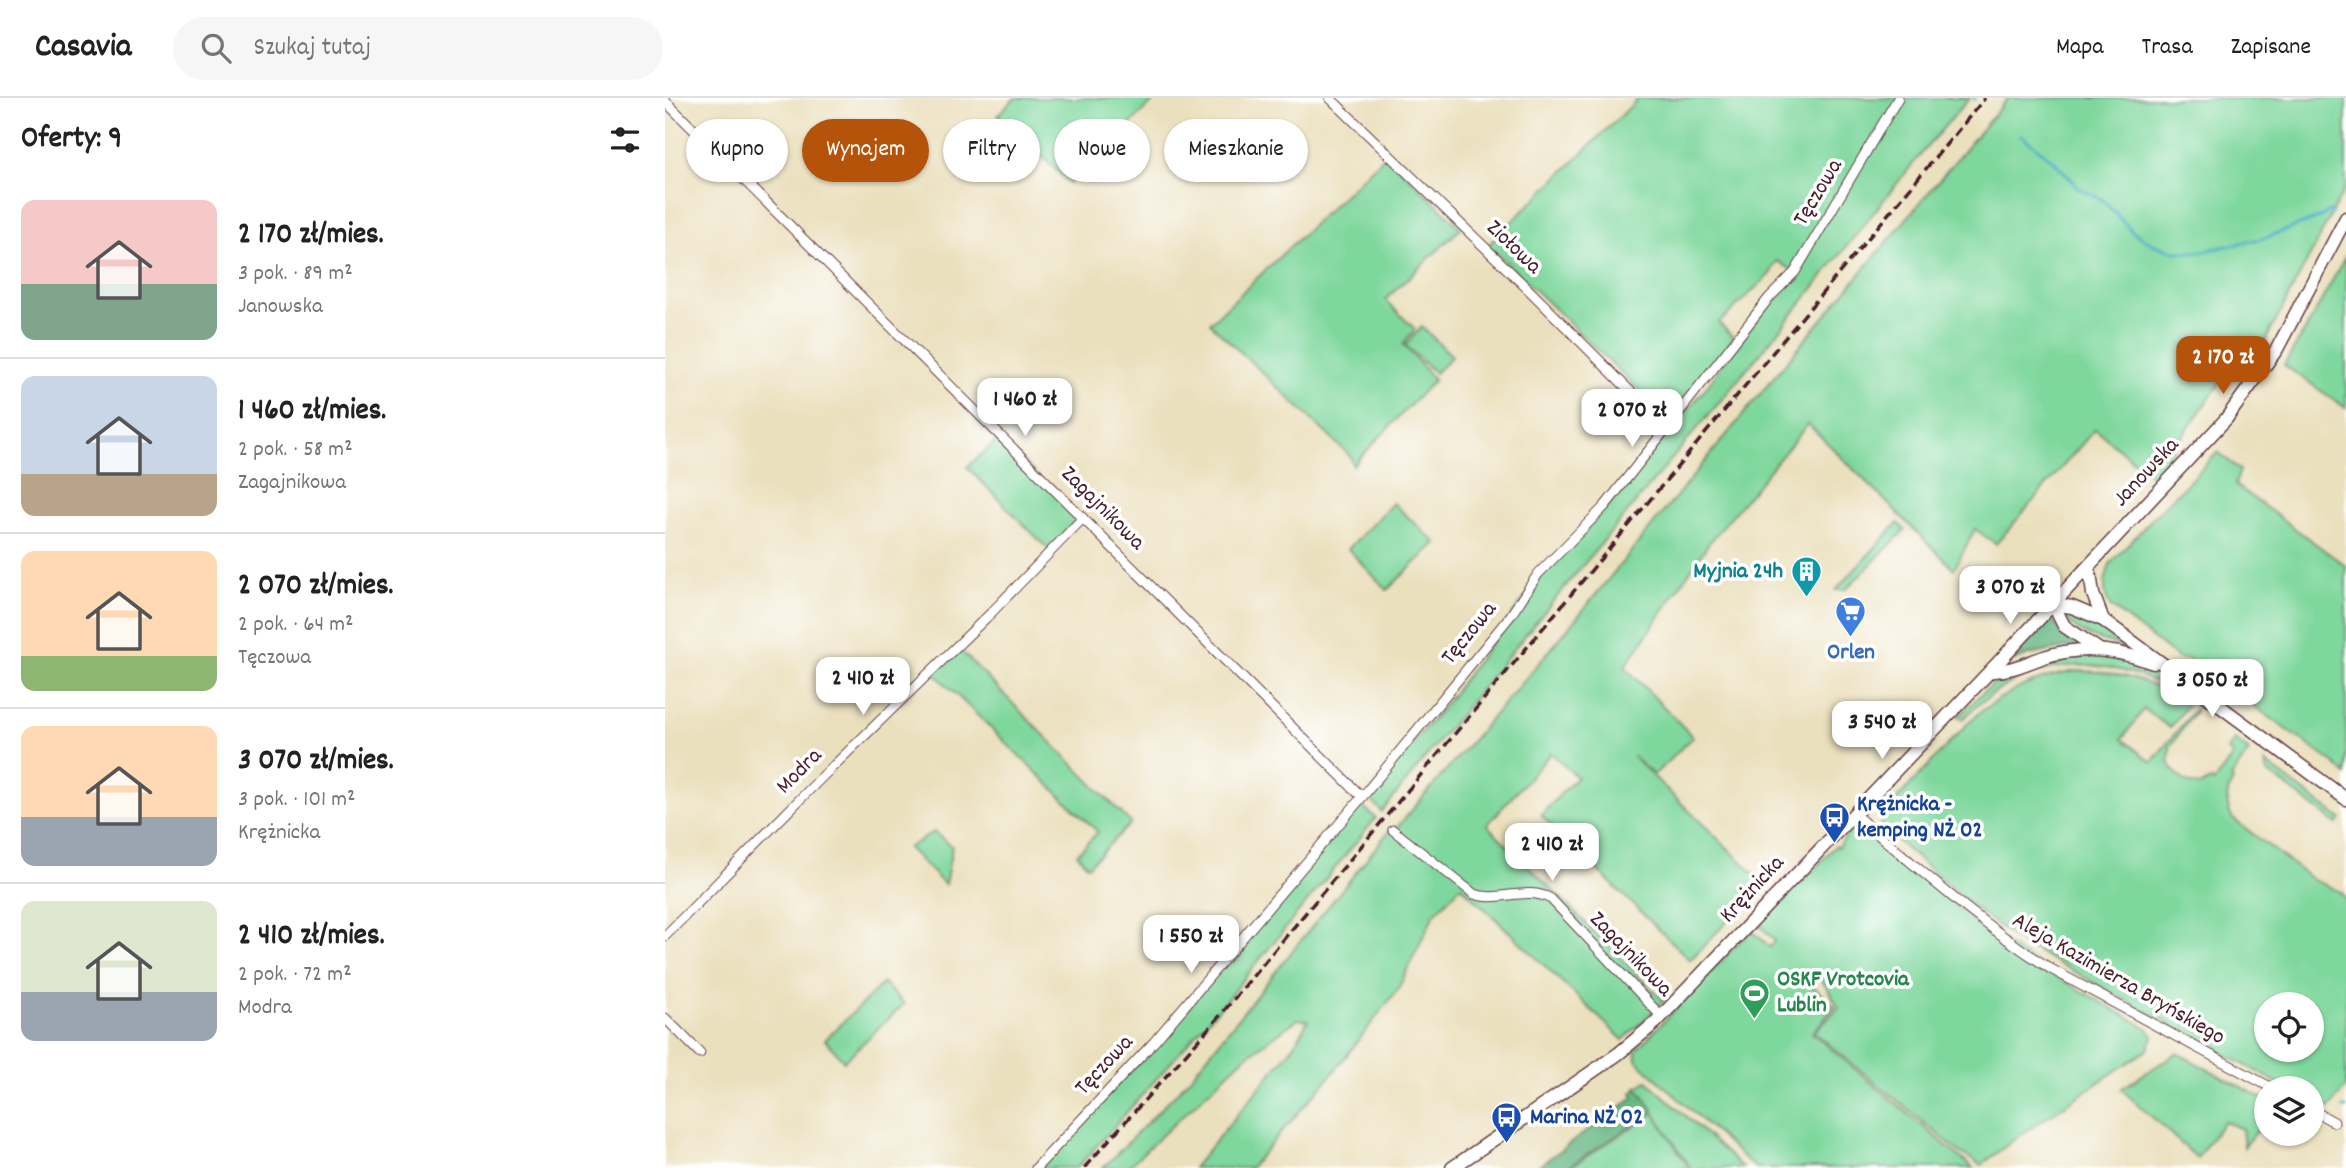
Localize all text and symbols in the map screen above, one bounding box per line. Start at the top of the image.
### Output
search box [173,17,663,80]
text: Casavia [35,25,131,72]
icon: search [197,29,235,67]
text: Szukaj tutaj [253,30,371,67]
text: Mapa [2056,31,2104,65]
text: Trasa [2142,31,2193,65]
text: Zapisane [2231,31,2311,65]
text: Oferty: 9 [21,119,122,162]
chip: Kupno [686,119,788,182]
chip: Wynajem [802,119,929,182]
chip: Filtry [943,119,1040,182]
chip: Nowe [1054,119,1150,182]
chip: Mieszkanie [1164,119,1308,182]
icon: filters [606,121,644,159]
street label: Tęczowa [1786,152,1853,233]
street label: Ziołowa [1478,213,1549,284]
text: 2 170 zł/mies. [238,215,384,258]
icon: home [77,228,161,312]
text: 3 pok. · 89 m² [238,258,353,291]
text: Janowska [238,291,323,324]
pin: 2 170 zł [2151,336,2295,396]
text: 2 170 zł [2192,342,2254,375]
pin: 1 460 zł [953,378,1097,438]
text: 1 460 zł [993,384,1057,417]
pin: 2 070 zł [1560,390,1704,449]
text: 1 460 zł/mies. [238,391,386,434]
text: 2 070 zł [1597,395,1667,428]
icon: home [77,404,161,488]
street label: Janowska [2106,430,2189,515]
text: 2 pok. · 58 m² [238,434,353,467]
street label: Zagajnikowa [1052,459,1153,560]
text: Zagajnikowa [238,467,346,500]
building icon: Myjnia 24h [1789,555,1823,599]
place label: Myjnia 24h [1693,556,1783,589]
text: 2 070 zł/mies. [238,566,394,609]
pin: 3 070 zł [1938,566,2082,626]
text: 3 070 zł [1975,572,2045,605]
icon: home [77,579,161,663]
street label: Tęczowa [1434,594,1507,673]
supermarket icon: Orlen [1834,595,1868,639]
text: 2 pok. · 64 m² [238,609,353,642]
place label: Orlen [1827,637,1875,670]
text: Tęczowa [238,642,311,675]
pin: 2 410 zł [791,658,935,717]
pin: 3 050 zł [2140,660,2284,719]
text: 2 410 zł [832,663,894,696]
text: 3 050 zł [2176,665,2248,698]
pin: 3 540 zł [1810,702,1954,761]
text: 3 540 zł [1848,707,1916,740]
street label: Modra [769,740,832,803]
text: 3 070 zł/mies. [238,741,394,784]
icon: home [77,754,161,838]
text: 3 pok. · 101 m² [238,784,355,817]
place label: Krężnicka - kemping NŻ 02 [1857,789,1983,848]
bus stop icon: Krężnicka - kemping NŻ 02 [1817,801,1851,845]
text: Krężnicka [238,817,320,850]
pin: 2 410 zł [1480,824,1624,883]
text: 2 410 zł [1521,829,1583,862]
street label: Krężnicka [1713,848,1794,931]
street label: Zagajnikowa [1581,905,1680,1006]
street label: Aleja Kazimierza Bryńskiego [2005,905,2231,1055]
text: 2 410 zł/mies. [238,916,385,959]
pin: 1 550 zł [1119,916,1263,975]
text: 1 550 zł [1159,921,1223,954]
icon: home [77,929,161,1013]
text: 2 pok. · 72 m² [238,959,352,992]
place label: OSKF Vrotcovia Lublin [1777,964,1910,1023]
sports icon: OSKF Vrotcovia Lublin [1737,976,1771,1020]
text: Modra [238,992,292,1025]
map controls [2254,992,2324,1146]
button: locate [2254,992,2324,1062]
street label: Tęczowa [1068,1027,1143,1104]
button: layers [2254,1076,2324,1146]
bus stop icon: Marina NŻ 02 [1490,1101,1524,1145]
place label: Marina NŻ 02 [1530,1102,1643,1135]

